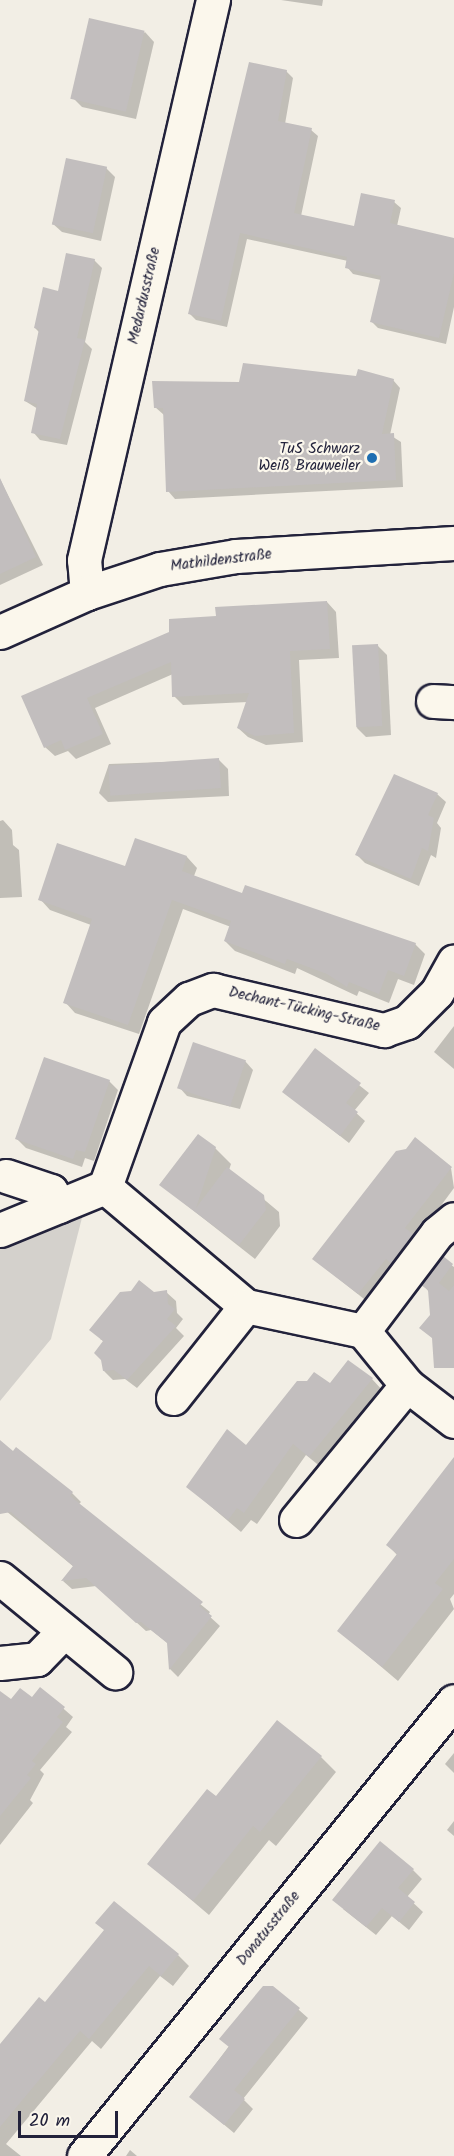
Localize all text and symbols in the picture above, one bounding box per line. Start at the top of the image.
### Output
street label: Medardusstraße [125,246,165,346]
place label: TuS Schwarz Weiß Brauweiler [259,440,360,475]
marker: TuS Schwarz Weiß Brauweiler [365,451,379,465]
street label: Mathildenstraße [169,546,273,576]
street label: Dechant-Tücking-Straße [227,984,381,1036]
street label: Donatusstraße [233,1888,305,1970]
scale bar [21,2099,122,2137]
text: 20 m [29,2107,70,2136]

